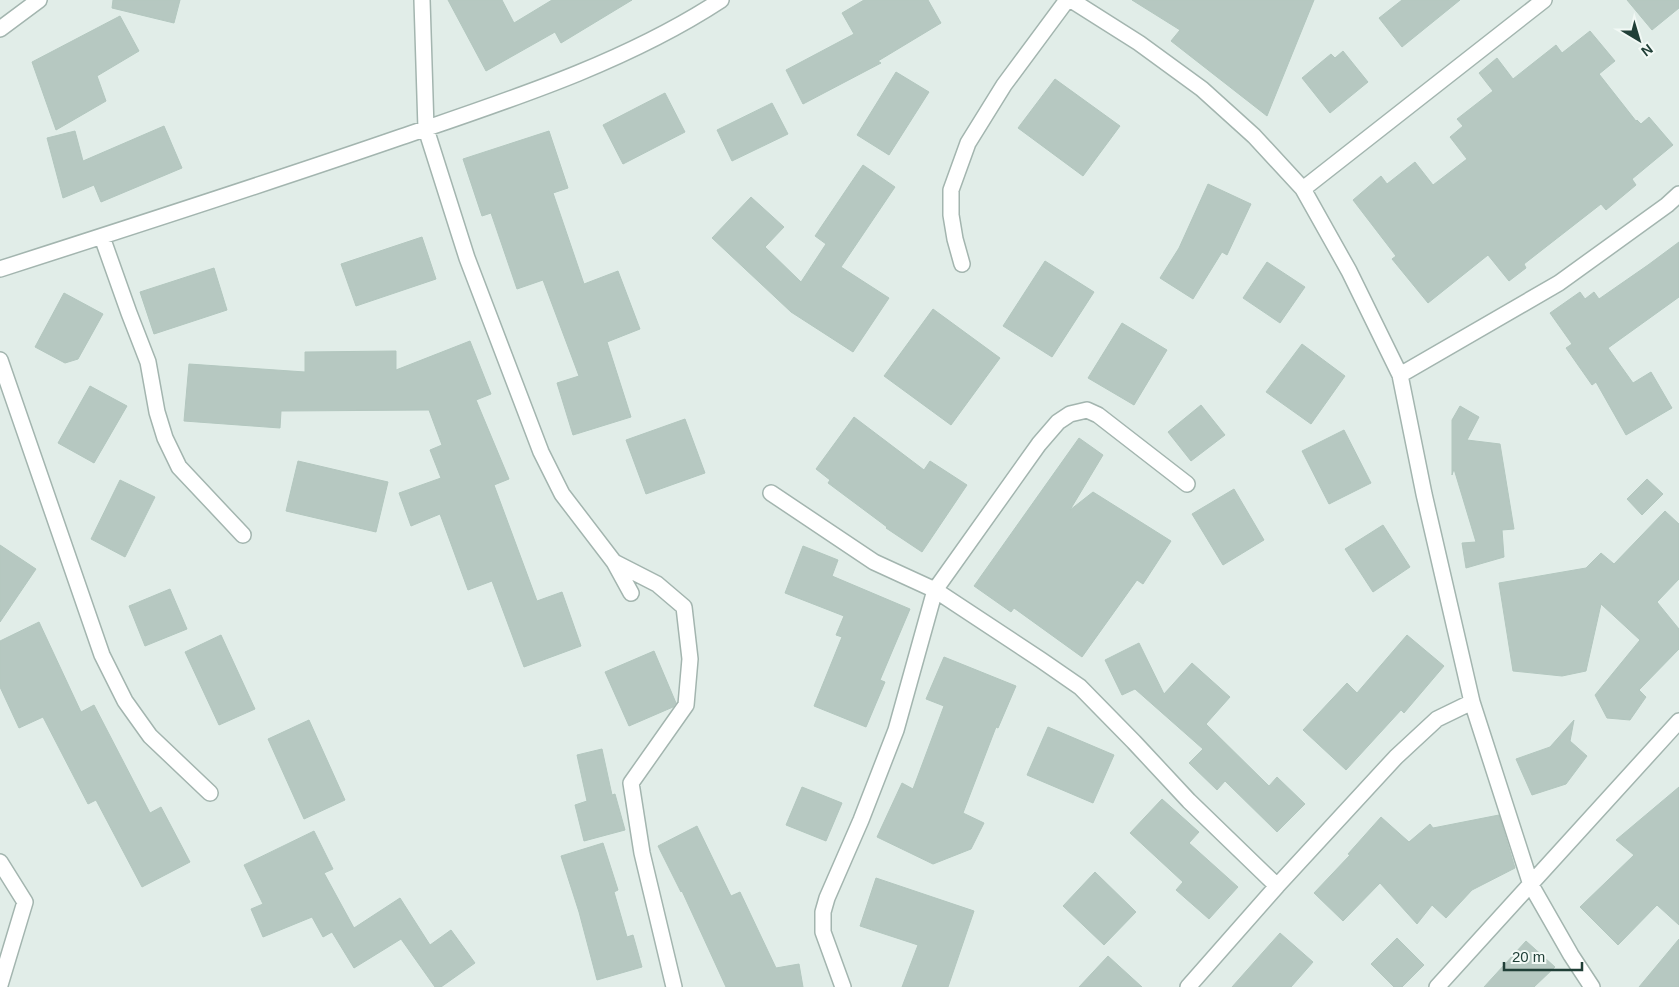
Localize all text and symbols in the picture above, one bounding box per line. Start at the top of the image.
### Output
north arrow [1614,15,1664,65]
text: N [1638,41,1656,60]
scale bar [1504,940,1582,972]
text: 20 m [1512,948,1545,965]

